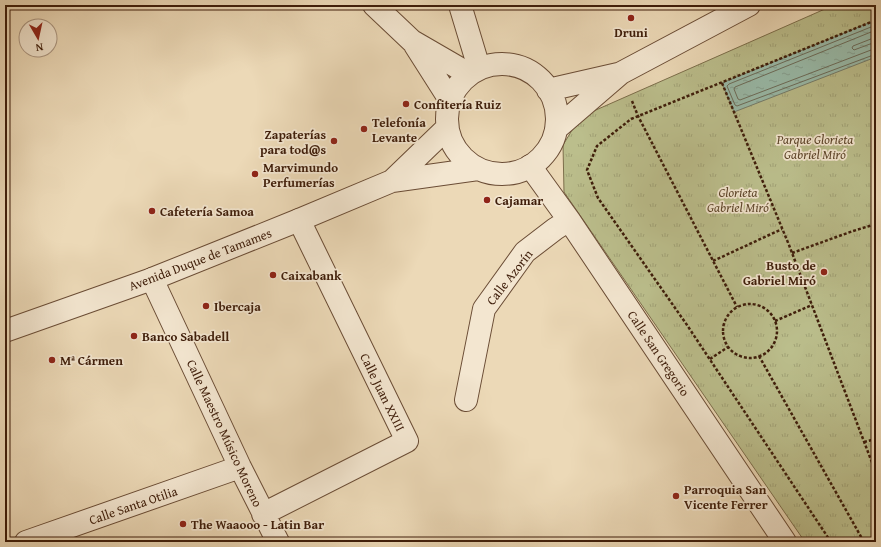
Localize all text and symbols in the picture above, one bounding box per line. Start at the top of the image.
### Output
marker: Druni [626,13,636,23]
north arrow [18,18,58,58]
place label: Druni [614,23,648,42]
text: N [34,39,44,56]
place label: Confitería Ruiz [414,95,501,114]
marker: Confitería Ruiz [401,99,411,109]
place label: Telefonía Levante [372,113,426,147]
marker: Telefonía Levante [359,124,369,134]
place label: Zapaterías para tod@s [260,125,326,159]
park label: Parque Glorieta Gabriel Miró [776,130,853,164]
marker: Zapaterías para tod@s [329,136,339,146]
place label: Marvimundo Perfumerías [263,158,338,192]
marker: Marvimundo Perfumerías [250,169,260,179]
park label: Glorieta Gabriel Miró [707,183,769,217]
place label: Cajamar [495,191,543,210]
marker: Cajamar [482,195,492,205]
place label: Cafetería Samoa [160,202,254,221]
marker: Cafetería Samoa [147,206,157,216]
street label: Avenida Duque de Tamames [126,223,274,296]
street label: Calle Azorín [482,245,538,309]
place label: Busto de Gabriel Miró [743,256,816,290]
place label: Caixabank [281,266,342,285]
marker: Busto de Gabriel Miró [819,267,829,277]
marker: Caixabank [268,270,278,280]
place label: Ibercaja [214,297,261,316]
marker: Ibercaja [201,301,211,311]
street label: Calle San Gregorio [623,307,695,400]
place label: Banco Sabadell [142,327,229,346]
marker: Banco Sabadell [129,331,139,341]
street label: Calle Juan XXIII [355,350,410,435]
place label: Mª Cármen [60,351,123,370]
marker: Mª Cármen [47,355,57,365]
street label: Calle Maestro Músico Moreno [182,356,267,511]
place label: Parroquia San Vicente Ferrer [684,480,768,514]
street label: Calle Santa Otilia [86,481,181,530]
marker: Parroquia San Vicente Ferrer [671,491,681,501]
place label: The Waaooo - Latin Bar [191,515,324,534]
marker: The Waaooo - Latin Bar [178,519,188,529]

